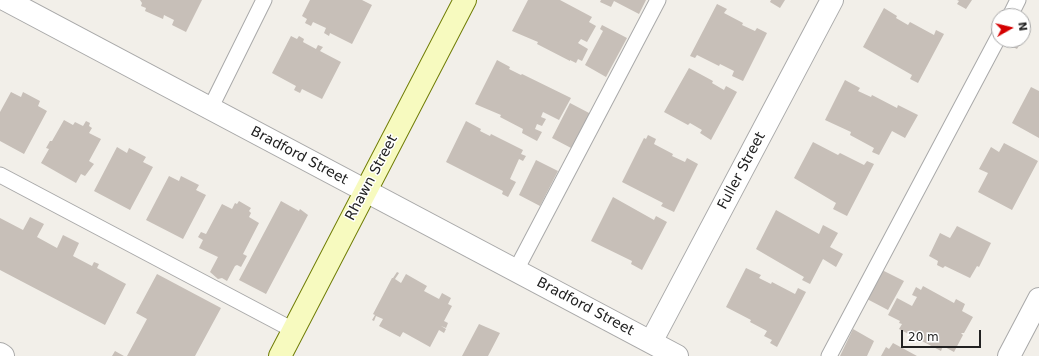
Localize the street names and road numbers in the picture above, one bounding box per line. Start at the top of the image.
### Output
street label: Bradford Street [248,123,350,189]
street label: Fuller Street [715,129,769,213]
street label: Rhawn Street [342,132,402,224]
street label: Bradford Street [534,274,636,340]

